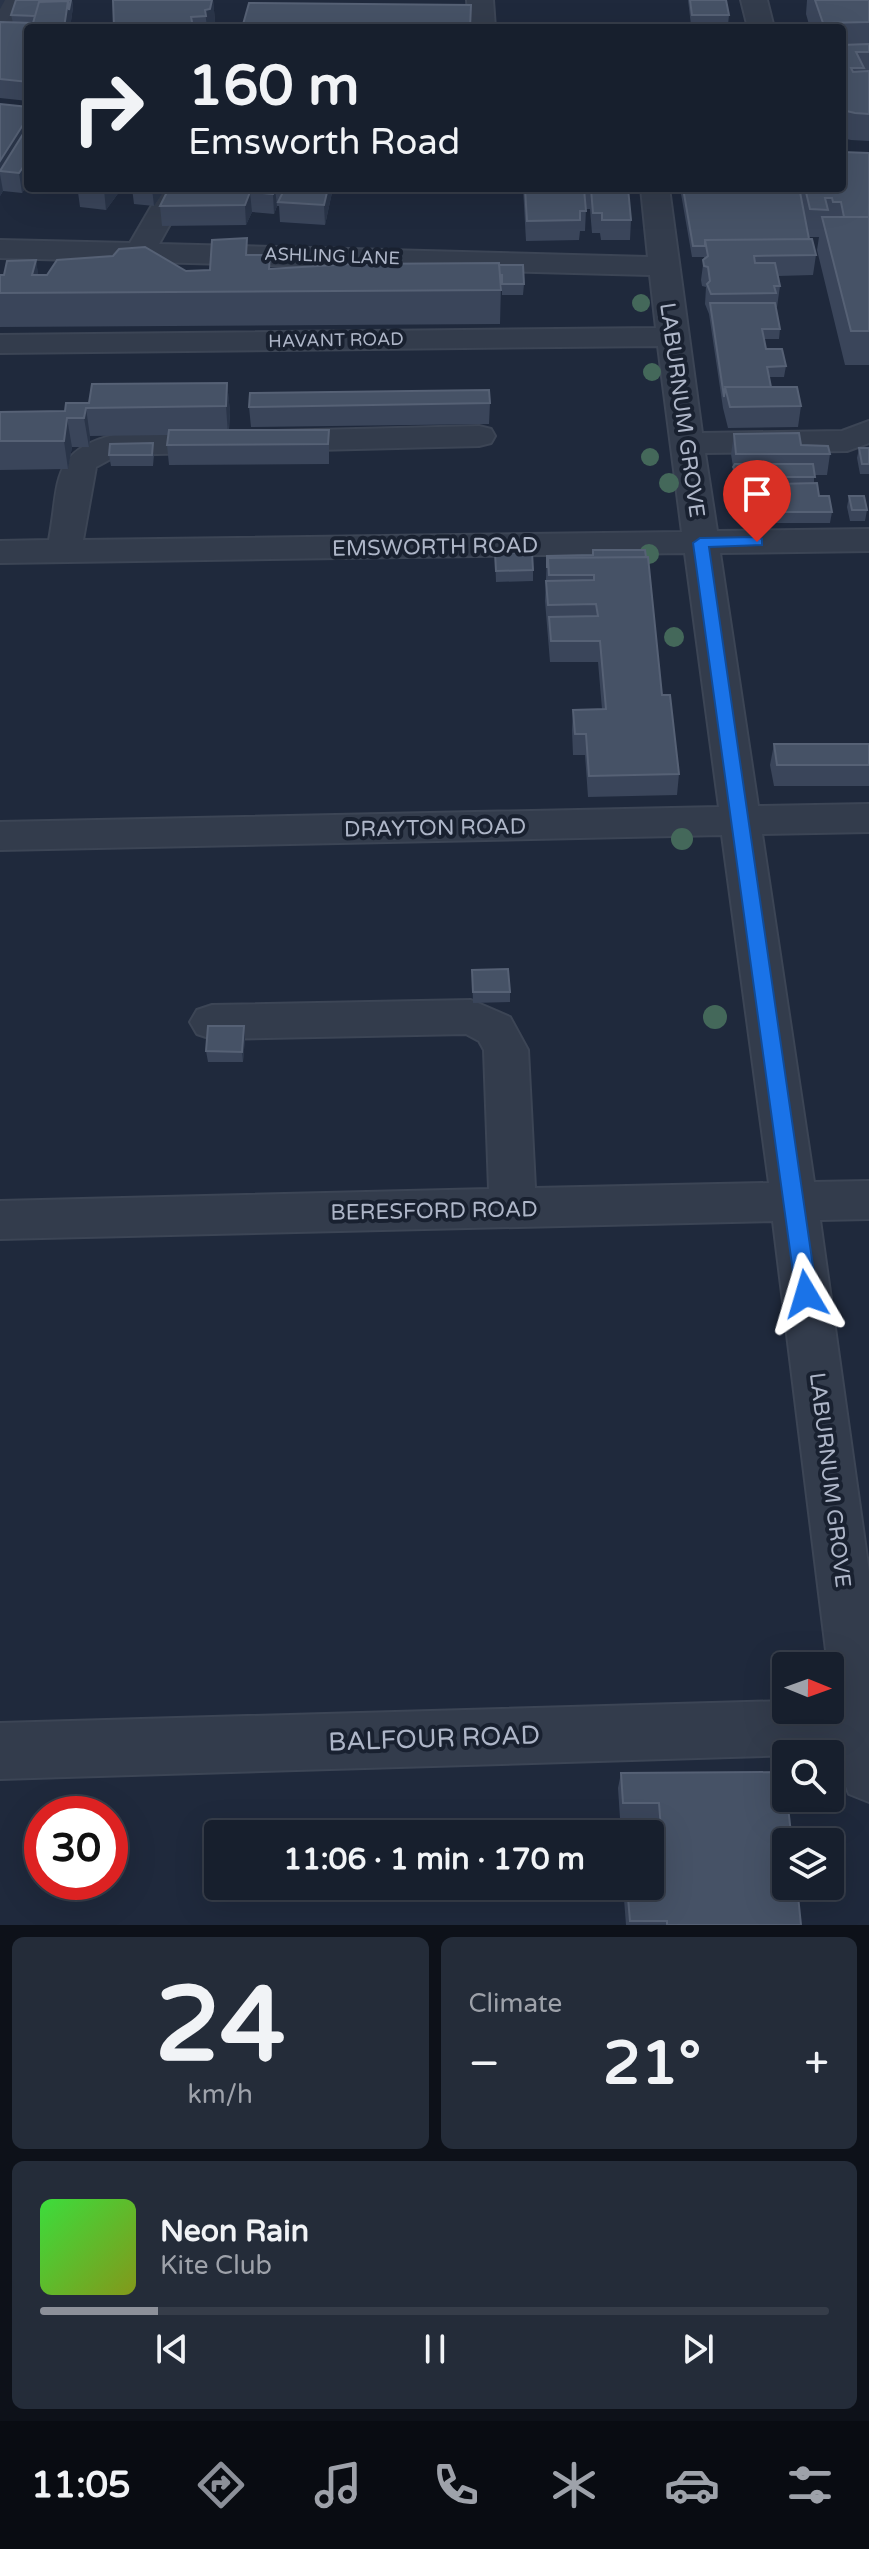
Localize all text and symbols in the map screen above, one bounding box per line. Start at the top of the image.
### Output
text: 160 m [188,53,359,120]
icon: right [56,56,160,160]
text: Emsworth Road [188,121,460,164]
street label: ASHLING LANE [264,243,400,269]
street label: LABURNUM GROVE [654,301,710,519]
street label: HAVANT ROAD [268,328,404,352]
pin [723,460,791,542]
icon: arrive [735,472,779,516]
street label: EMSWORTH ROAD [332,532,538,562]
street label: DRAYTON ROAD [344,813,526,843]
street label: BERESFORD ROAD [330,1196,538,1226]
position arrow [764,1252,848,1336]
street label: LABURNUM GROVE [804,1371,856,1589]
north arrow [772,1652,844,1724]
map controls [772,1652,844,1900]
street label: BALFOUR ROAD [328,1719,540,1758]
button: search [772,1740,844,1812]
speed limit sign: 30 [24,1796,128,1900]
button: layers [772,1828,844,1900]
text: 11:06 · 1 min · 170 m [283,1841,585,1878]
text: 24 [155,1964,286,2089]
text: Climate [469,1988,562,2019]
text: 21° [603,2028,701,2100]
text: − [469,2038,500,2091]
text: + [804,2038,829,2091]
text: km/h [188,2079,253,2110]
text: Neon Rain [160,2213,309,2250]
text: Kite Club [160,2250,272,2281]
icon: previous [150,2327,194,2371]
icon: pause [413,2327,457,2371]
icon: next [676,2327,720,2371]
icon: directions [193,2457,249,2513]
icon: music [310,2457,366,2513]
icon: phone [428,2457,484,2513]
icon: climate [546,2457,602,2513]
icon: car [664,2457,720,2513]
icon: filters [782,2457,838,2513]
text: 11:05 [31,2464,131,2507]

